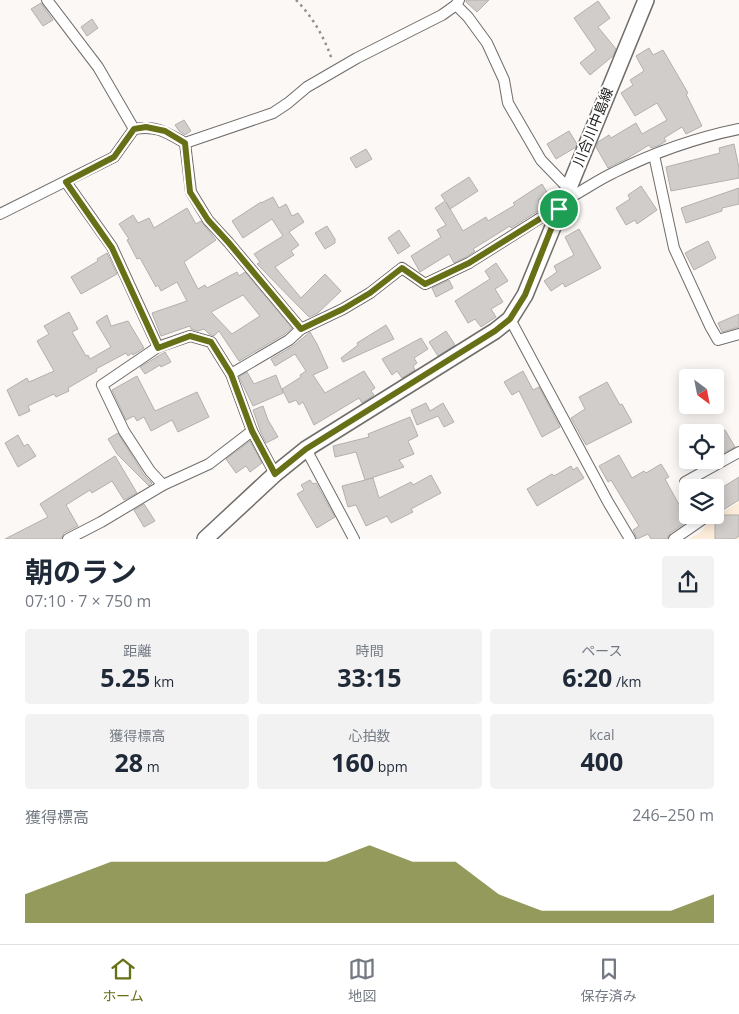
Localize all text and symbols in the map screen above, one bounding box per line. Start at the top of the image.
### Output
street label: 川合川中島線 [568,84,617,169]
pin [538,188,580,230]
icon: arrive [545,195,573,223]
north arrow [679,369,724,414]
map controls [679,369,724,524]
button: locate [679,424,724,469]
button: layers [679,479,724,524]
text: 朝のラン [25,552,137,590]
button: share [662,556,714,608]
text: 07:10 · 7 × 750 m [25,590,151,612]
text: 距離 [123,641,151,660]
text: 時間 [355,641,383,660]
text: ペース [581,641,622,660]
text: 5.25 [100,660,150,694]
text: 33:15 [337,660,402,694]
text: 6:20 [562,660,612,694]
text: km [150,672,174,691]
text: /km [612,672,641,691]
text: kcal [589,725,615,744]
text: 獲得標高 [109,726,165,745]
text: 心拍数 [348,726,390,745]
text: 400 [580,744,623,778]
text: 28 [115,745,143,779]
text: 160 [331,745,374,779]
text: m [143,757,160,776]
text: bpm [374,757,408,776]
text: 246–250 m [632,804,714,826]
text: 獲得標高 [25,806,89,828]
tab: ホーム [102,955,144,1005]
tab: 地図 [348,955,376,1005]
tab: 保存済み [581,955,637,1005]

